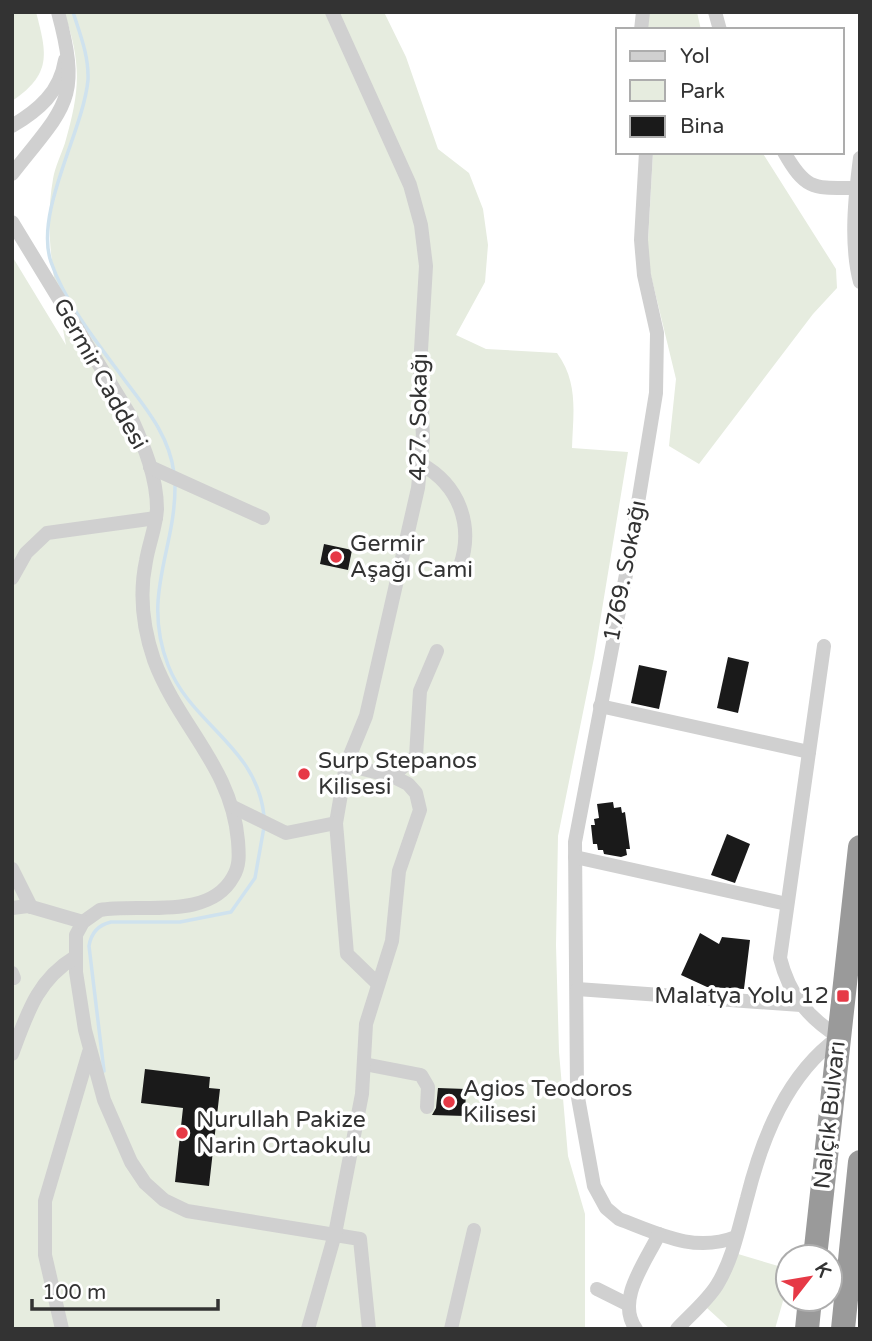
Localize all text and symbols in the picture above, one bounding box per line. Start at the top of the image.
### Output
legend [616,28,844,154]
text: Yol [680,44,710,69]
text: Park [680,79,725,104]
text: Bina [680,114,724,139]
street label: Germir Caddesi [47,293,153,455]
street label: 427. Sokağı [404,353,434,481]
street label: 1769. Sokağı [598,498,652,644]
place label: Germir Aşağı Cami [350,530,473,584]
marker: Germir Aşağı Cami [328,549,344,565]
place label: Surp Stepanos Kilisesi [318,747,477,801]
marker: Surp Stepanos Kilisesi [296,766,312,782]
place label: Malatya Yolu 12 [654,982,829,1010]
marker: Malatya Yolu 12 [835,988,851,1004]
street label: Nalçık Bulvarı [808,1040,852,1190]
place label: Agios Teodoros Kilisesi [463,1075,633,1129]
marker: Agios Teodoros Kilisesi [441,1094,457,1110]
place label: Nurullah Pakize Narin Ortaokulu [196,1106,371,1160]
marker: Nurullah Pakize Narin Ortaokulu [174,1125,190,1141]
north arrow [774,1243,844,1313]
text: K [810,1259,836,1281]
scale bar [32,1268,217,1312]
text: 100 m [42,1280,106,1305]

